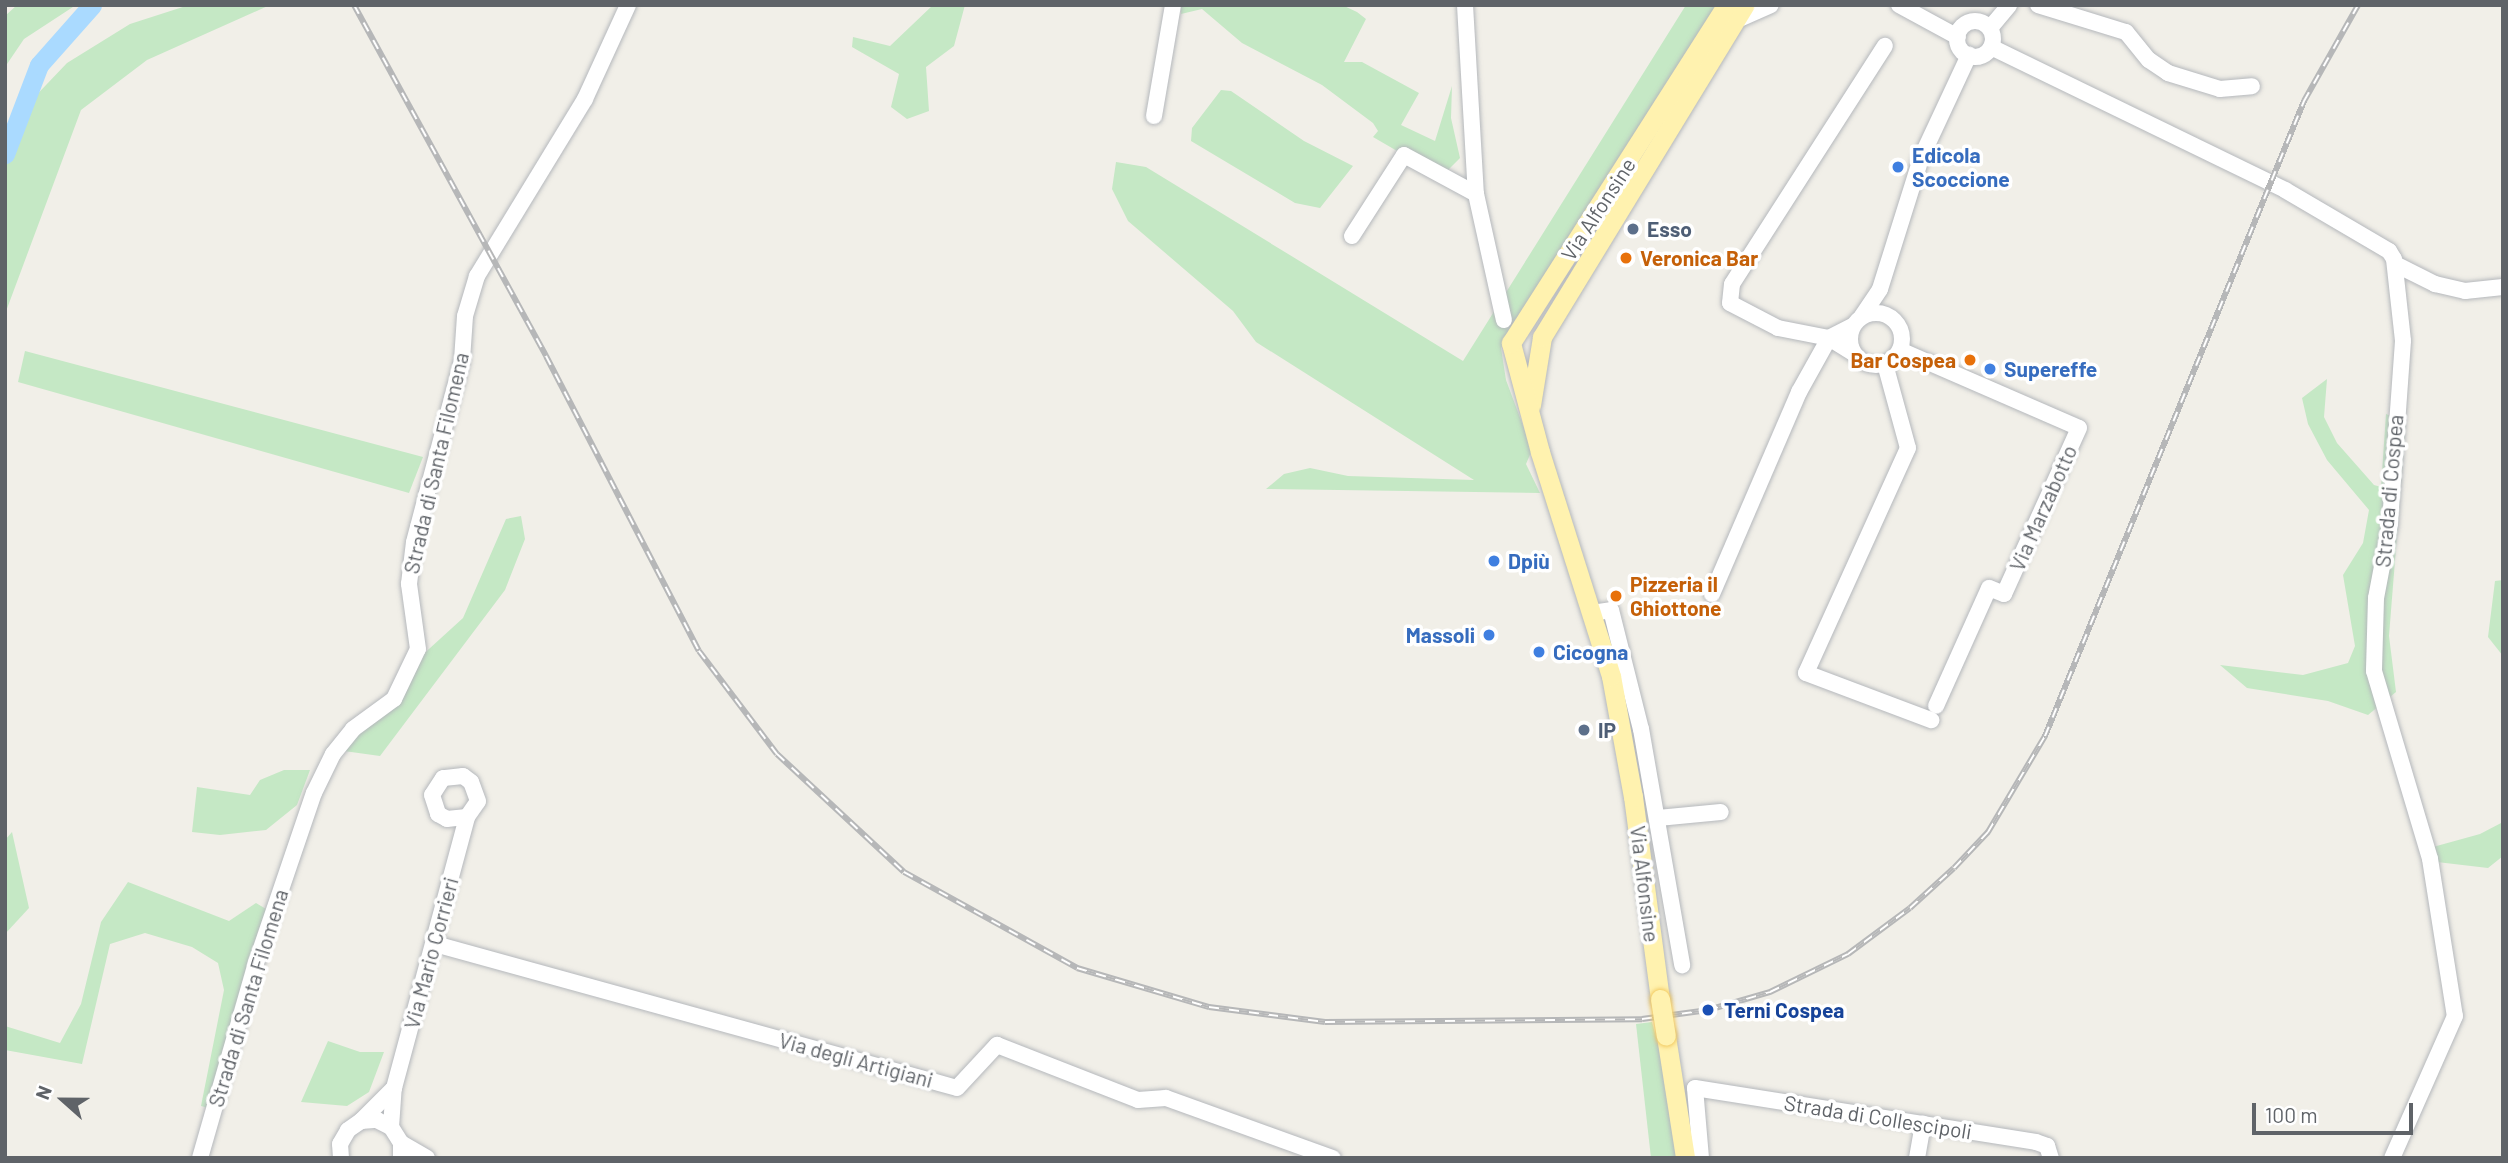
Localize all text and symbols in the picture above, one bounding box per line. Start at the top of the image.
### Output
place label: Edicola Scoccione [1912,142,2010,192]
street label: Via Alfonsine [1555,153,1641,265]
marker: Edicola Scoccione [1890,159,1906,175]
place label: Esso [1647,216,1692,242]
marker: Esso [1625,221,1641,237]
place label: Veronica Bar [1640,245,1758,271]
marker: Veronica Bar [1618,250,1634,266]
place label: Bar Cospea [1850,347,1956,373]
street label: Strada di Santa Filomena [398,350,474,576]
marker: Bar Cospea [1962,352,1978,368]
place label: Supereffe [2004,356,2097,382]
marker: Supereffe [1982,361,1998,377]
street label: Strada di Cospea [2370,414,2408,568]
street label: Via Marzabotto [2004,441,2082,575]
place label: Dpiù [1508,548,1550,574]
marker: Dpiù [1486,553,1502,569]
place label: Pizzeria il Ghiottone [1630,571,1721,621]
marker: Pizzeria il Ghiottone [1608,588,1624,604]
place label: Massoli [1406,622,1475,648]
marker: Massoli [1481,627,1497,643]
place label: Cicogna [1553,639,1628,665]
marker: Cicogna [1531,644,1547,660]
place label: IP [1598,717,1616,743]
marker: IP [1576,722,1592,738]
street label: Via Alfonsine [1625,824,1665,944]
street label: Via Mario Corrieri [399,874,463,1032]
street label: Strada di Santa Filomena [203,886,293,1110]
place label: Terni Cospea [1724,997,1844,1023]
marker: Terni Cospea [1698,1000,1718,1020]
street label: Via degli Artigiani [776,1027,936,1093]
north arrow [28,1065,98,1135]
text: N [30,1082,56,1102]
street label: Strada di Collescipoli [1782,1090,1974,1144]
scale bar [2256,1090,2417,1134]
text: 100 m [2265,1102,2318,1127]

